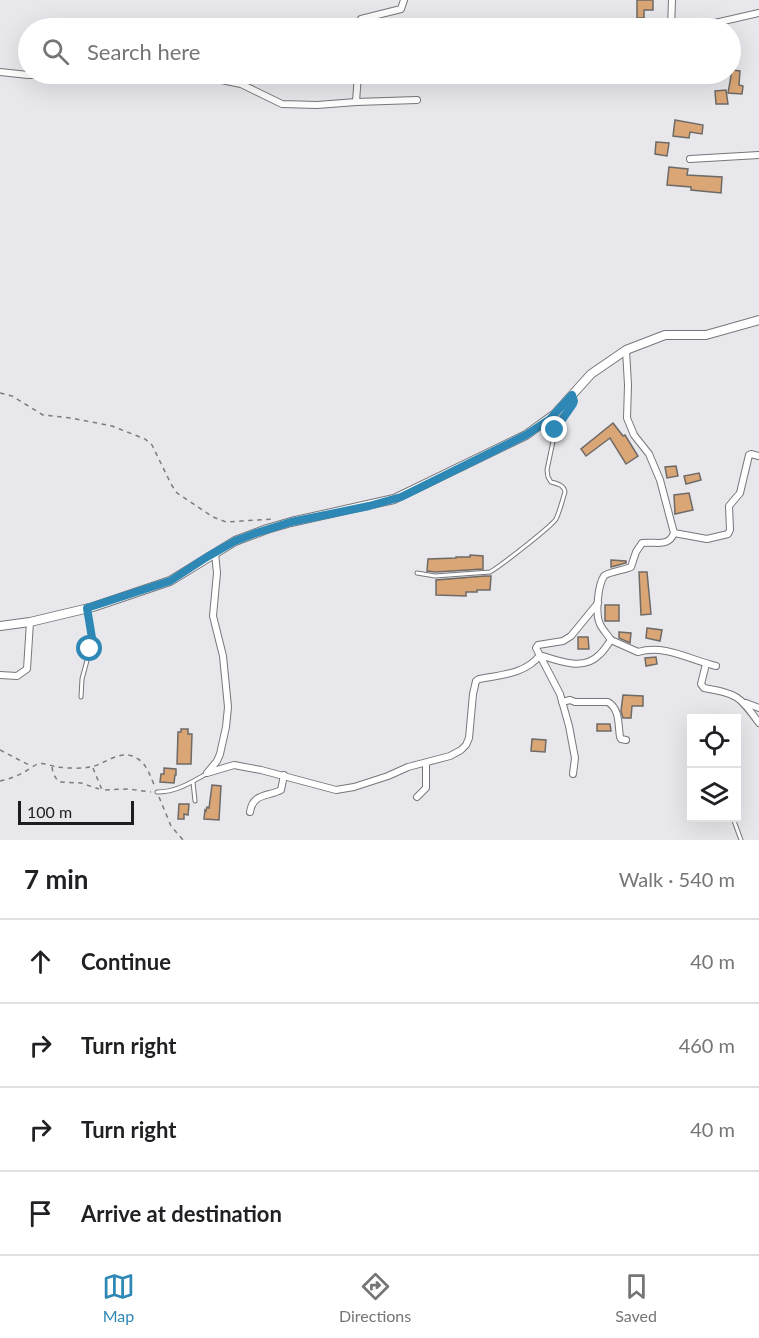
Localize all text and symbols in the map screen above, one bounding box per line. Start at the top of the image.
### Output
search box [18,18,741,84]
icon: search [39,35,72,68]
text: Search here [87,38,200,65]
route end [541,416,567,442]
route start [76,635,102,661]
map controls [687,714,741,822]
button: locate [687,714,741,768]
button: layers [687,768,741,822]
scale bar [18,798,134,826]
text: 100 m [27,802,72,821]
text: 7 min [24,863,88,895]
text: Walk · 540 m [619,867,735,891]
icon: ahead [24,945,57,978]
text: Continue [81,948,171,975]
text: 40 m [690,949,735,973]
icon: right [24,1029,57,1062]
text: Turn right [81,1032,176,1059]
text: 460 m [679,1033,735,1057]
icon: right [24,1113,57,1146]
text: Turn right [81,1116,176,1143]
text: 40 m [690,1117,735,1141]
icon: arrive [24,1197,57,1230]
text: Arrive at destination [81,1200,282,1227]
tab: Map [102,1270,135,1325]
tab: Directions [339,1270,411,1325]
tab: Saved [615,1270,657,1325]

